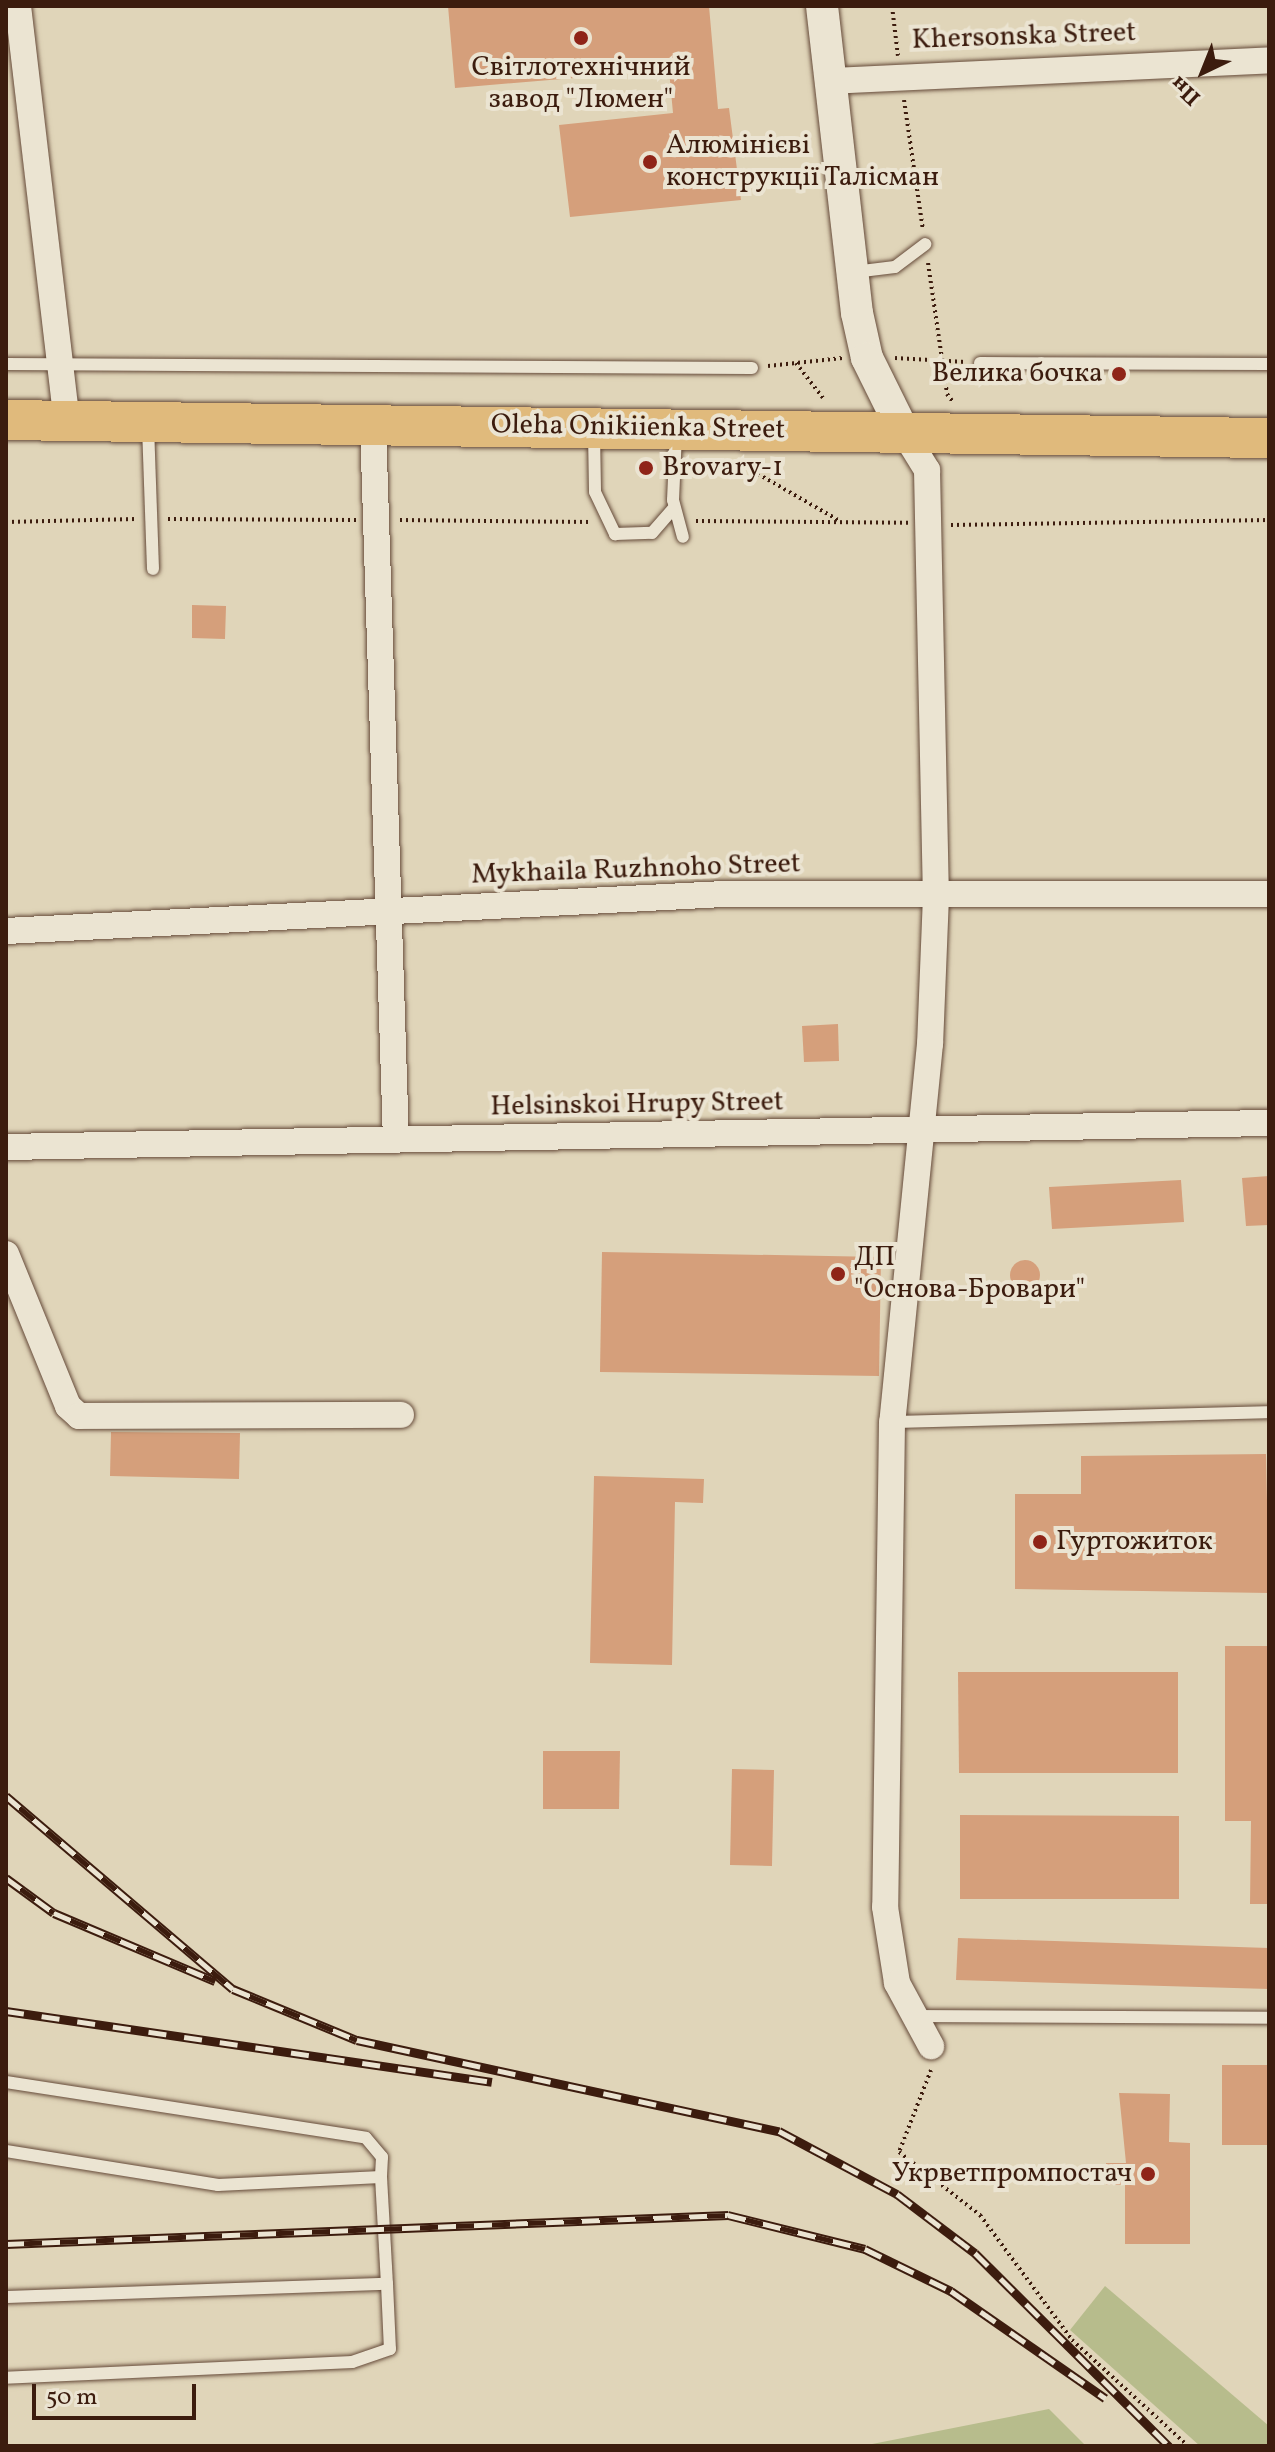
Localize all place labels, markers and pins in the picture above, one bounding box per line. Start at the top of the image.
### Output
marker: Світлотехнічний завод "Люмен" [572,29,590,47]
place label: Світлотехнічний завод "Люмен" [472,51,690,117]
place label: Алюмінієві конструкції Талісман [666,129,940,195]
marker: Алюмінієві конструкції Талісман [641,153,659,171]
place label: Велика бочка [932,357,1103,391]
marker: Велика бочка [1110,365,1128,383]
place label: Brovary-1 [662,451,783,485]
marker: Brovary-1 [637,459,655,477]
place label: ДП "Основа-Бровари" [854,1241,1085,1307]
marker: ДП "Основа-Бровари" [829,1265,847,1283]
place label: Гуртожиток [1056,1525,1213,1559]
marker: Гуртожиток [1031,1533,1049,1551]
place label: Укрветпромпостач [892,2157,1132,2191]
marker: Укрветпромпостач [1139,2165,1157,2183]

